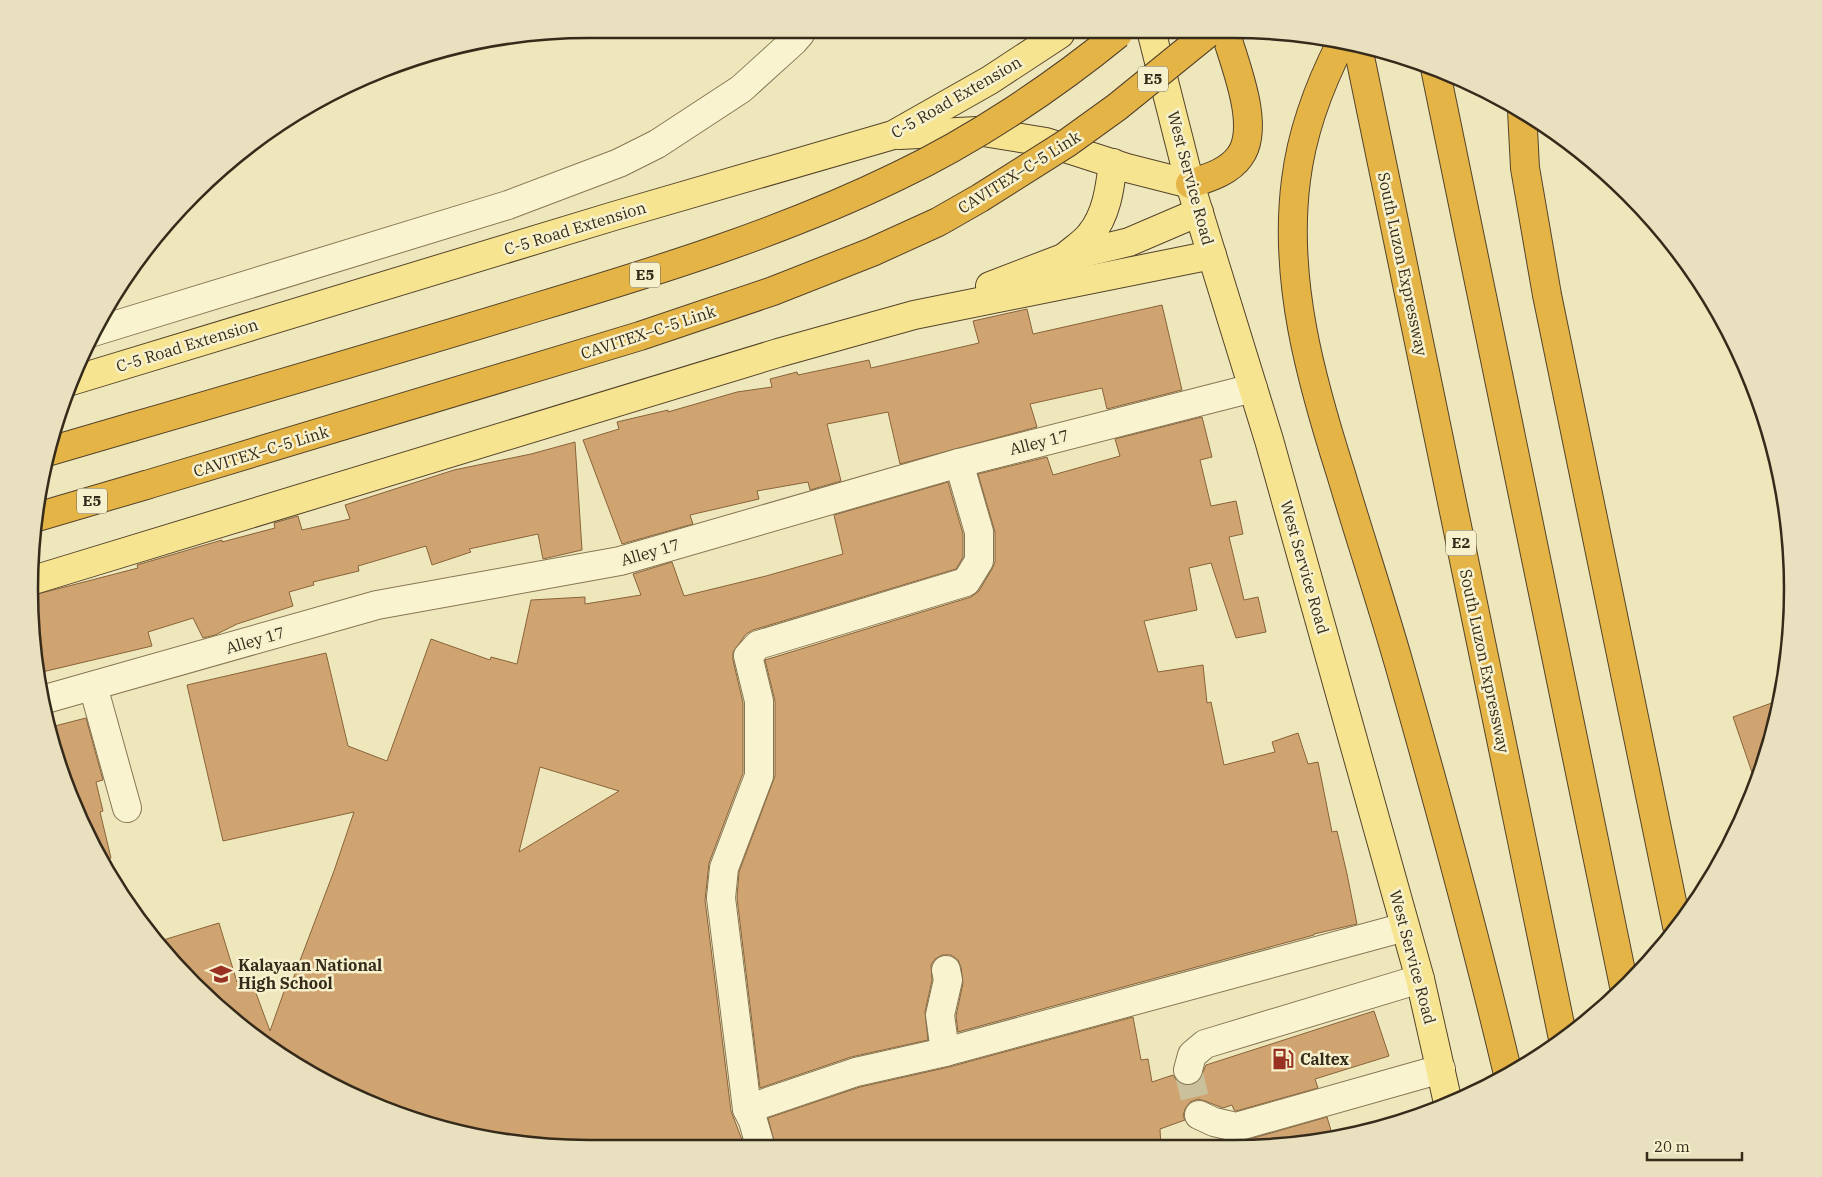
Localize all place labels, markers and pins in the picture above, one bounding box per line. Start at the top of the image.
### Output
place label: Kalayaan National High School [238,955,382,993]
school or university icon: Kalayaan National High School [208,961,234,987]
fuel station icon: Caltex [1270,1046,1296,1072]
place label: Caltex [1300,1049,1350,1069]

